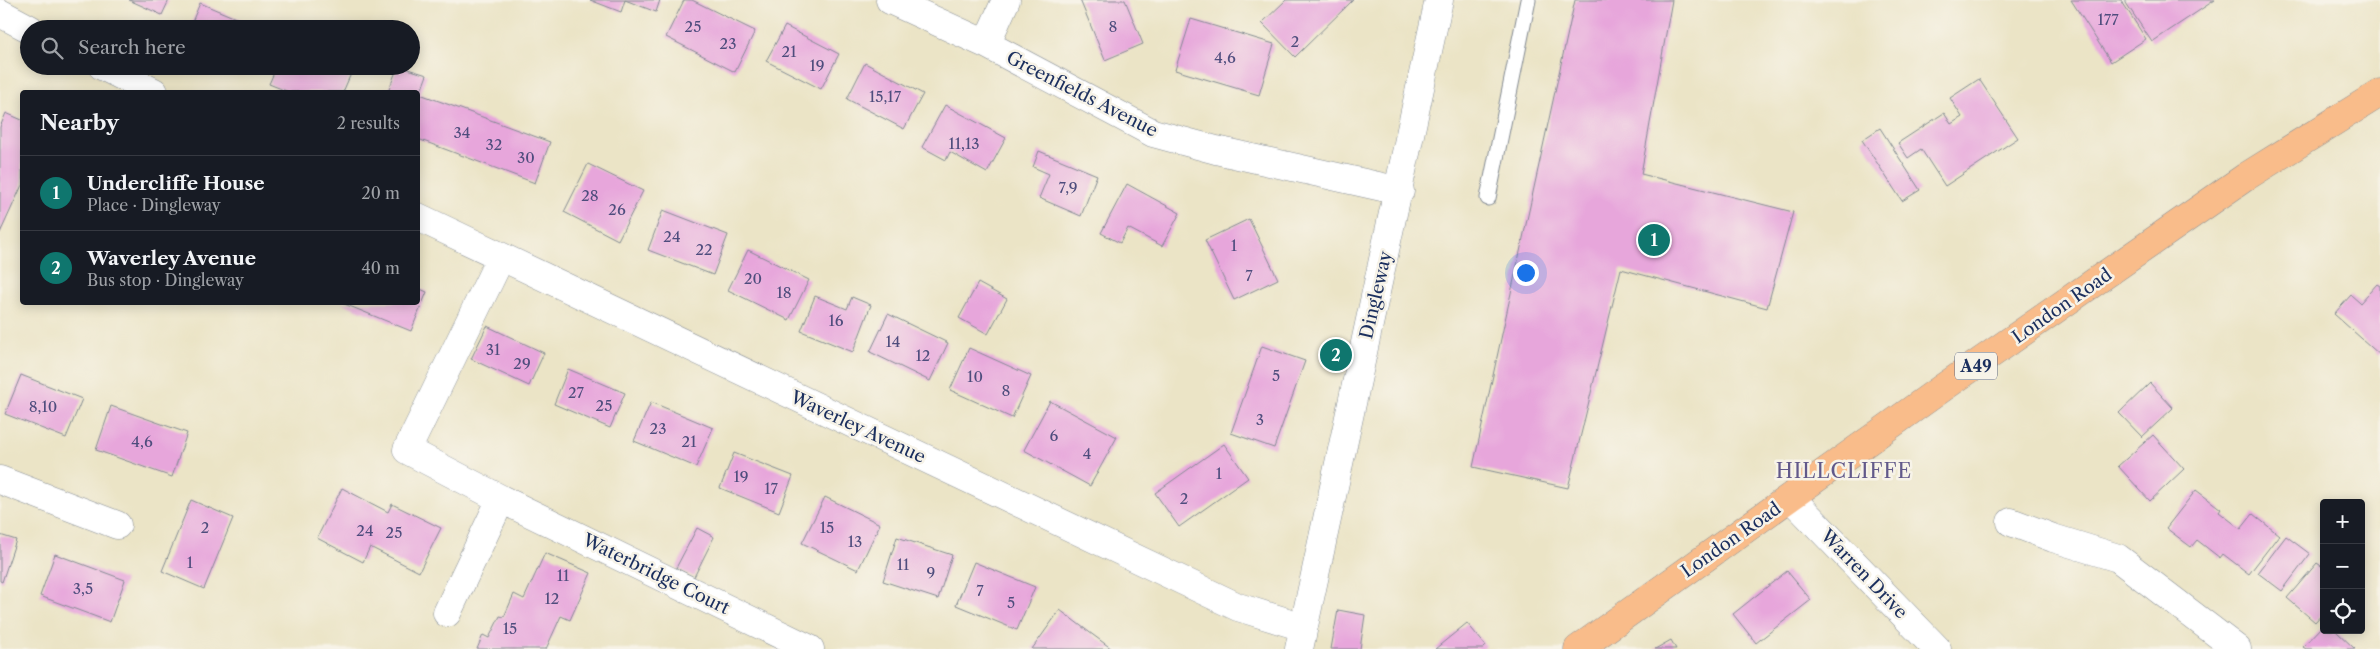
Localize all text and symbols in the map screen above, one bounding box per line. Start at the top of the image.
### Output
house number: 177 [2097,10,2119,29]
house number: 25 [685,17,701,36]
house number: 8 [1109,17,1118,36]
search box [20,20,420,75]
house number: 2 [1291,32,1299,51]
icon: search [38,34,66,62]
house number: 23 [720,34,736,53]
text: Search here [78,36,186,59]
house number: 21 [782,42,797,61]
street label: Greenfields Avenue [1003,46,1161,142]
house number: 4,6 [1214,48,1236,67]
house number: 19 [809,56,825,75]
house number: 15,17 [869,87,902,106]
text: Nearby [40,110,119,135]
text: 2 results [337,113,400,133]
house number: 34 [454,123,470,142]
house number: 11,13 [948,134,980,153]
house number: 32 [486,135,502,154]
house number: 30 [517,148,535,167]
text: Undercliffe House [87,172,265,195]
house number: 7,9 [1059,178,1077,197]
text: 1 [52,183,60,203]
text: 20 m [361,183,400,203]
house number: 28 [581,186,599,205]
text: Place · Dingleway [87,195,221,215]
house number: 26 [608,200,626,219]
pin: 1 [1638,221,1670,259]
house number: 24 [663,227,681,246]
house number: 1 [1231,236,1238,255]
house number: 22 [695,240,713,259]
text: Waverley Avenue [87,247,256,270]
street label: Dingleway [1355,248,1397,341]
text: 2 [51,258,61,278]
text: 40 m [361,258,400,278]
your location [1513,260,1539,286]
street label: London Road [2008,264,2116,348]
house number: 7 [1245,266,1253,285]
house number: 20 [744,269,762,288]
text: Bus stop · Dingleway [87,270,244,290]
house number: 18 [776,283,792,302]
house number: 16 [828,311,844,330]
house number: 14 [886,332,900,351]
pin: 2 [1320,336,1352,374]
house number: 31 [486,340,501,359]
house number: 12 [916,346,930,365]
road number: A49 [1955,352,1997,380]
house number: 29 [513,354,531,373]
house number: 5 [1272,366,1280,385]
house number: 10 [967,367,983,386]
house number: 8 [1002,381,1011,400]
house number: 27 [568,383,585,402]
street label: Waverley Avenue [786,386,929,468]
house number: 25 [596,396,612,415]
house number: 8,10 [29,397,57,416]
house number: 3 [1256,410,1264,429]
house number: 23 [650,419,666,438]
house number: 6 [1050,426,1059,445]
house number: 4,6 [131,432,153,451]
house number: 21 [682,432,697,451]
house number: 4 [1083,444,1091,463]
district label: HILLCLIFFE [1776,459,1912,483]
house number: 1 [1216,464,1223,483]
house number: 19 [733,467,749,486]
house number: 17 [764,479,778,498]
house number: 2 [1180,489,1188,508]
street label: London Road [1677,498,1785,582]
map controls [2320,499,2365,634]
button: + [2320,499,2365,544]
house number: 2 [201,518,209,537]
house number: 15 [820,518,834,537]
house number: 24 [356,521,374,540]
house number: 25 [386,523,402,542]
street label: Warren Drive [1815,524,1912,623]
street label: Waterbridge Court [578,528,734,619]
house number: 13 [848,532,862,551]
button: − [2320,544,2365,589]
house number: 1 [187,553,194,572]
house number: 11 [897,555,910,574]
house number: 9 [927,563,935,582]
house number: 11 [557,566,570,585]
house number: 3,5 [73,579,93,598]
house number: 7 [976,581,984,600]
house number: 12 [545,589,559,608]
button: locate [2320,589,2365,634]
house number: 5 [1007,593,1015,612]
house number: 15 [503,619,517,638]

